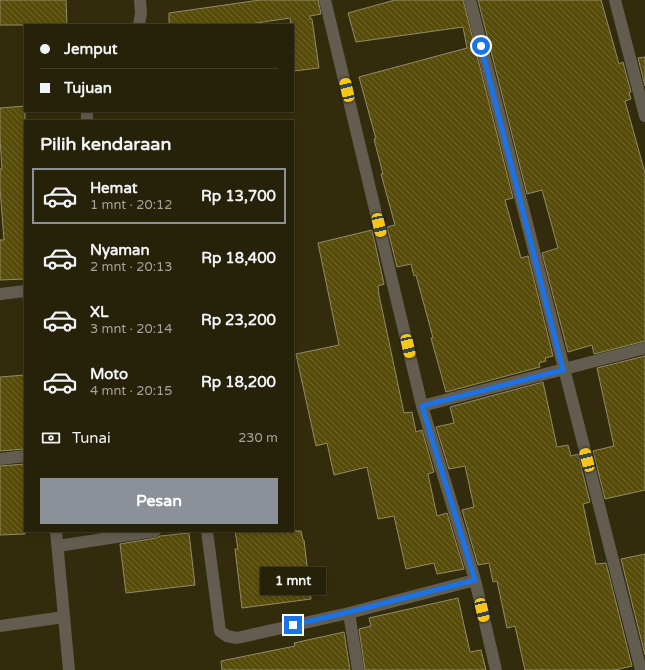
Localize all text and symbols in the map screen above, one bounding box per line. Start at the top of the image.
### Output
route start [472,37,490,55]
text: Jemput [64,40,118,58]
car [338,77,356,103]
text: Tujuan [64,79,112,97]
text: Pilih kendaraan [40,133,171,155]
icon: car [42,178,78,214]
text: Hemat [90,179,137,197]
text: Rp 13,700 [201,187,276,205]
text: 1 mnt · 20:12 [90,197,172,213]
car [370,212,388,238]
icon: car [42,240,78,276]
text: Nyaman [90,241,150,259]
text: Rp 18,400 [201,249,276,267]
text: 2 mnt · 20:13 [90,259,172,275]
icon: car [42,302,78,338]
text: XL [90,303,109,321]
text: Rp 23,200 [201,311,276,329]
text: 3 mnt · 20:14 [90,321,172,337]
car [399,333,417,359]
icon: car [42,364,78,400]
text: Moto [90,365,128,383]
text: Rp 18,200 [201,373,276,391]
text: 4 mnt · 20:15 [90,383,172,399]
icon: cash [40,427,62,449]
text: Tunai [72,429,111,447]
text: 230 m [238,430,278,446]
car [578,447,596,473]
button: Pesan [40,478,278,524]
callout: 1 mnt [260,567,326,595]
text: 1 mnt [275,573,311,589]
car [473,597,491,623]
route end [284,616,302,634]

